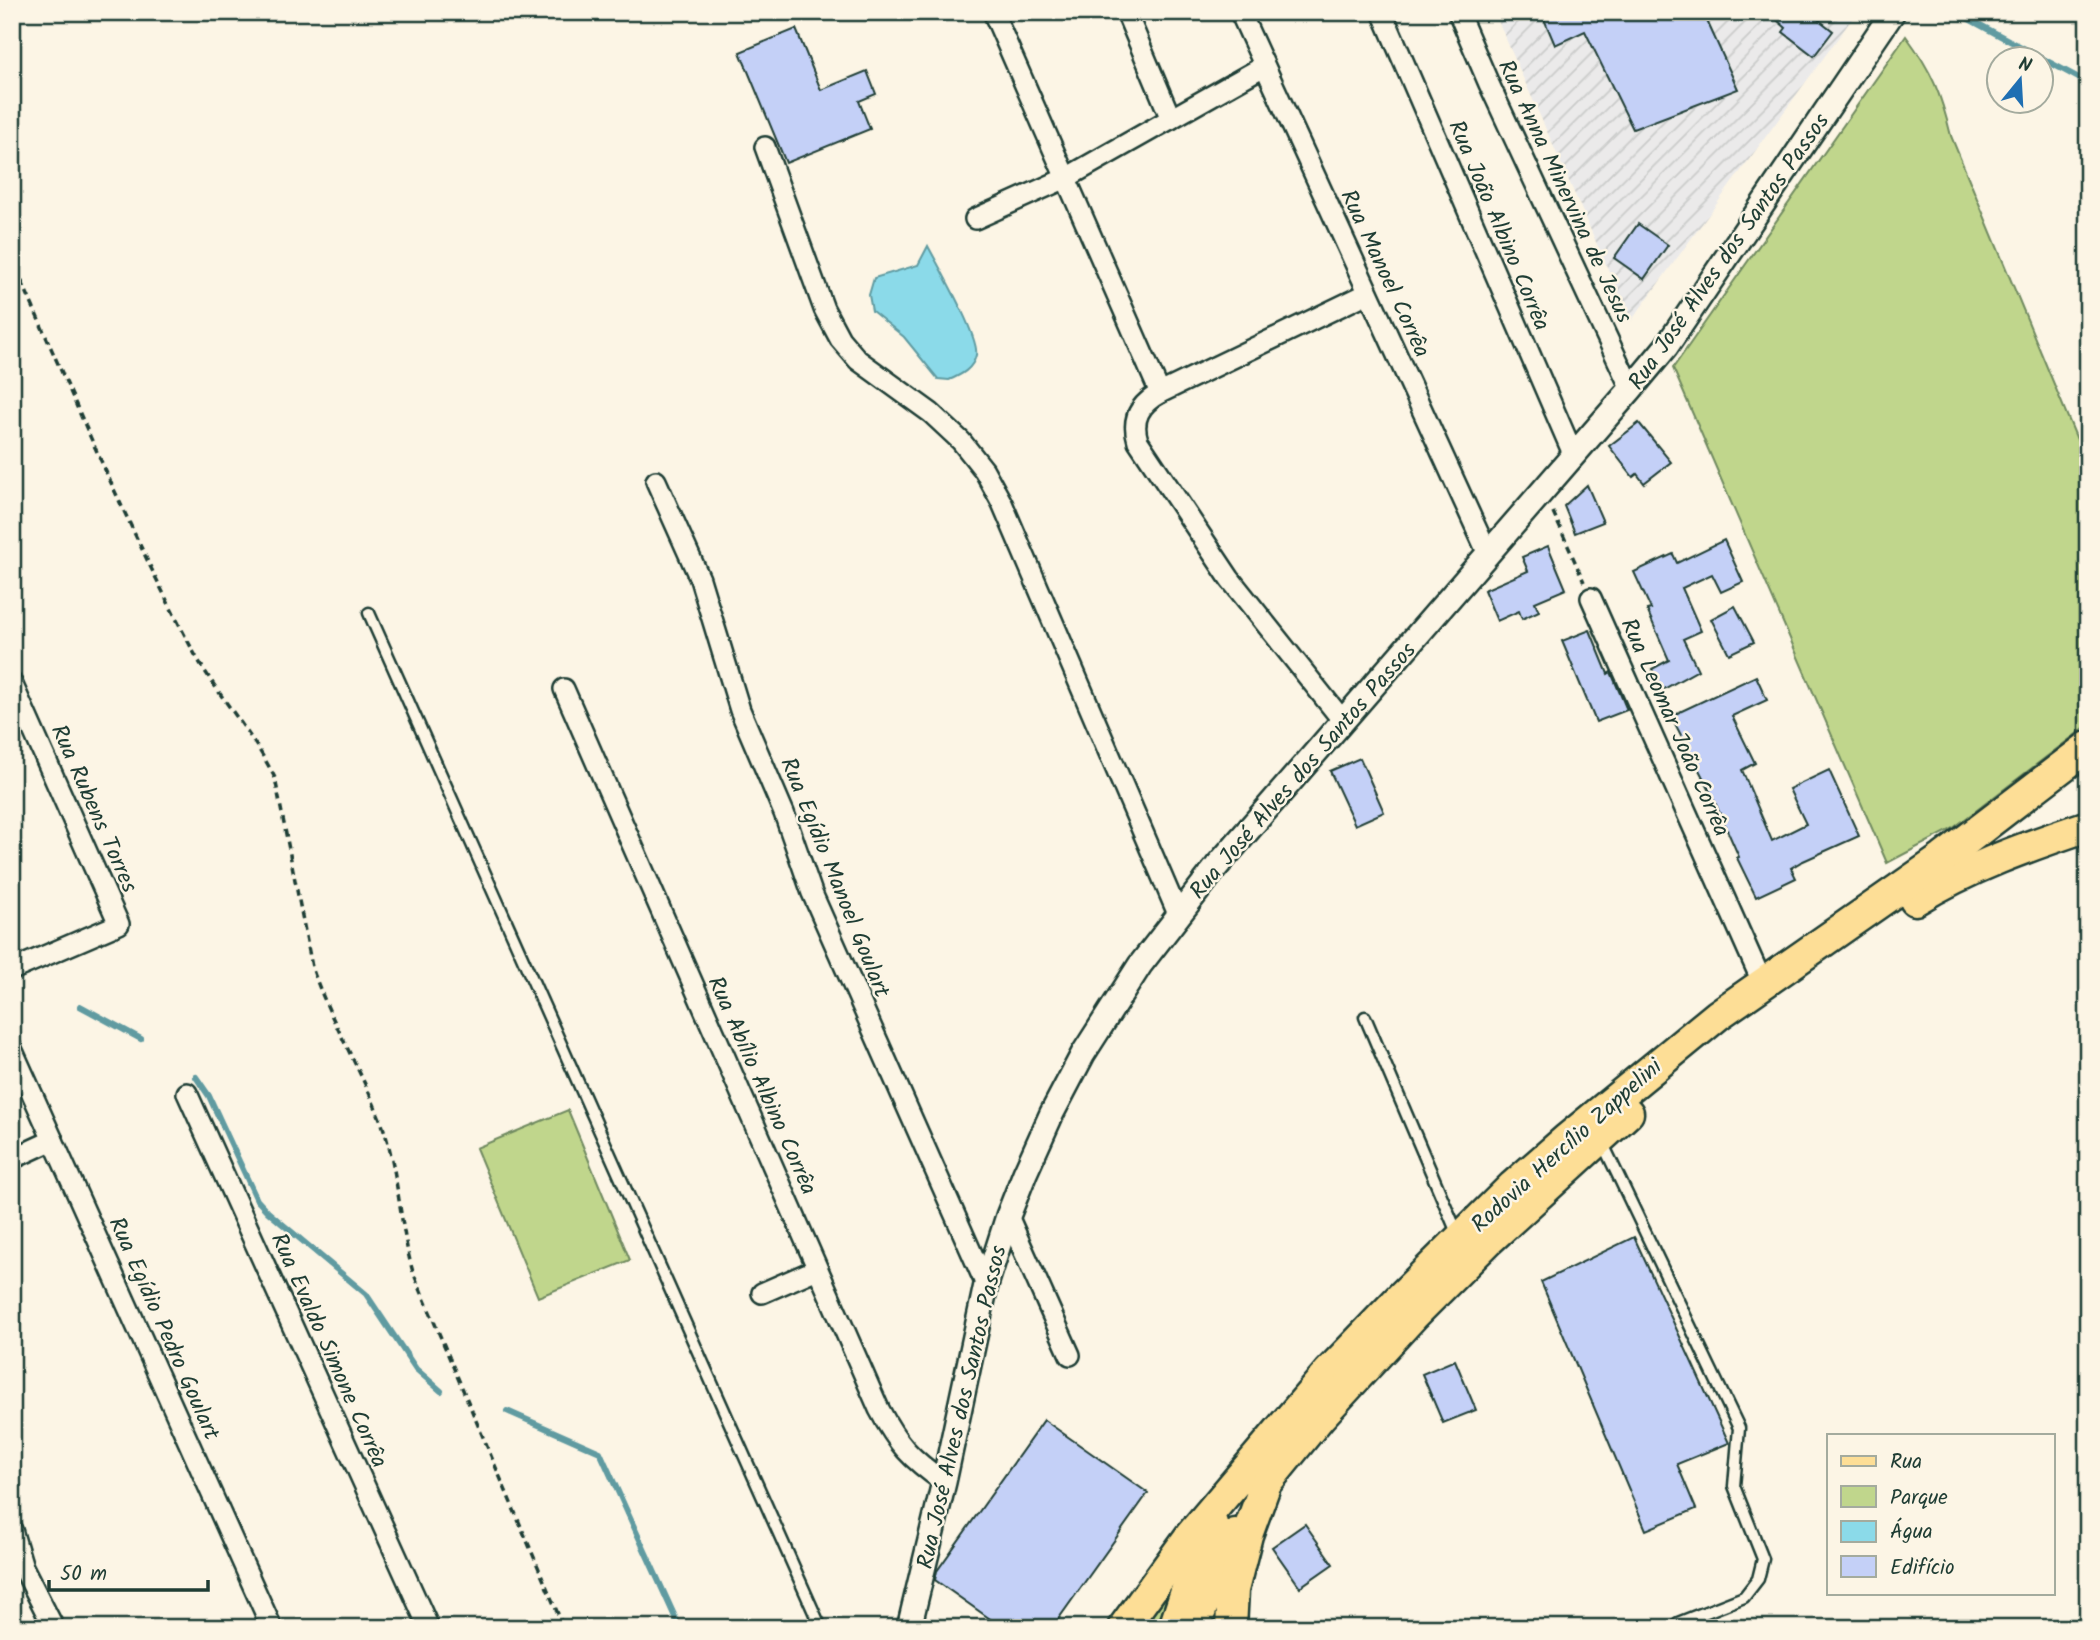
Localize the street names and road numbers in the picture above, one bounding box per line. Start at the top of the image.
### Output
street label: Rua Anna Minervina de Jesus [1487,54,1641,330]
street label: Rua José Alves dos Santos Passos [1620,106,1839,398]
street label: Rua João Albino Corrêa [1438,115,1559,337]
street label: Rua Manoel Corrêa [1329,184,1439,364]
street label: Rua Leomar João Corrêa [1610,613,1739,843]
street label: Rua José Alves dos Santos Passos [1181,634,1426,908]
street label: Rua Rubens Torres [40,719,146,899]
street label: Rua Egídio Manoel Goulart [769,752,899,1004]
street label: Rua Abílio Albino Corrêa [697,971,826,1201]
street label: Rodovia Hercílio Zappelini [1464,1049,1672,1243]
street label: Rua Egídio Pedro Goulart [98,1211,229,1447]
street label: Rua Evaldo Simone Corrêa [260,1228,396,1474]
street label: Rua José Alves dos Santos Passos [908,1242,1018,1573]

